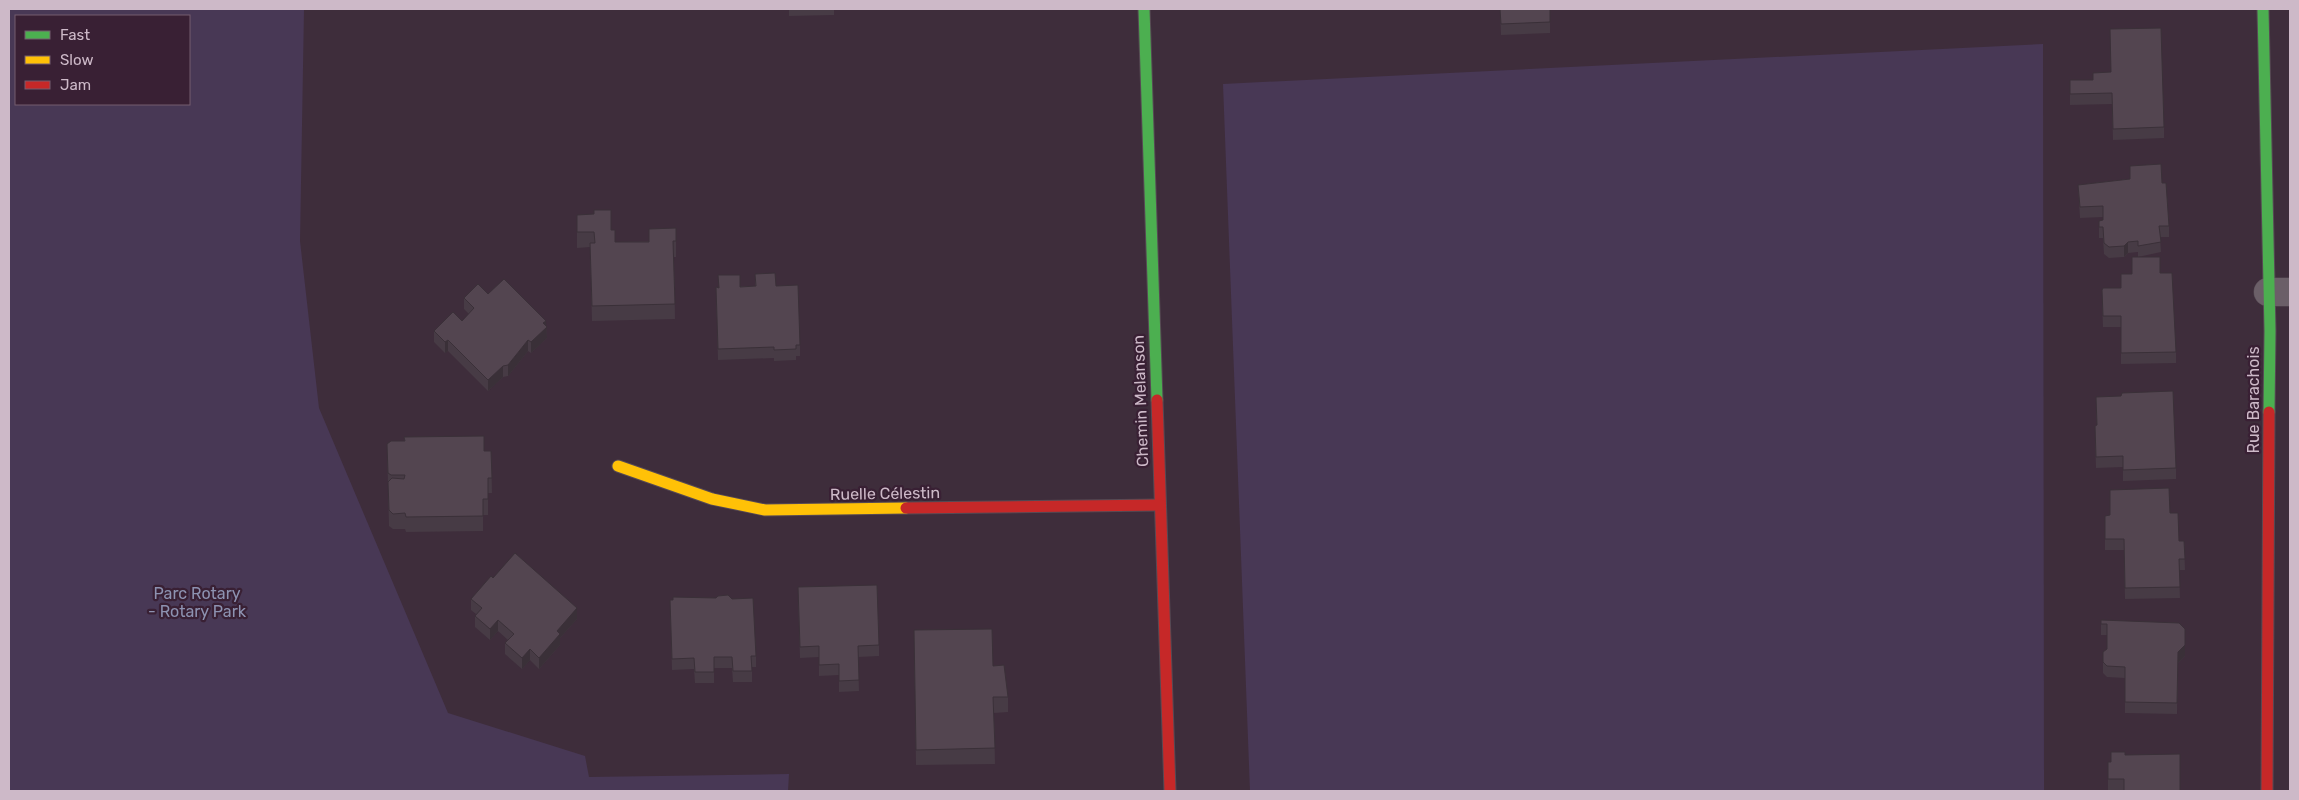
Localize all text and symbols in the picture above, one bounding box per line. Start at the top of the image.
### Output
legend [15,15,190,105]
text: Fast [60,26,90,44]
text: Slow [60,51,93,69]
text: Jam [60,76,91,94]
street label: Chemin Melanson [1129,335,1152,467]
street label: Rue Barachois [2244,346,2263,454]
street label: Ruelle Célestin [830,483,940,504]
park label: Parc Rotary - Rotary Park [148,584,247,621]

